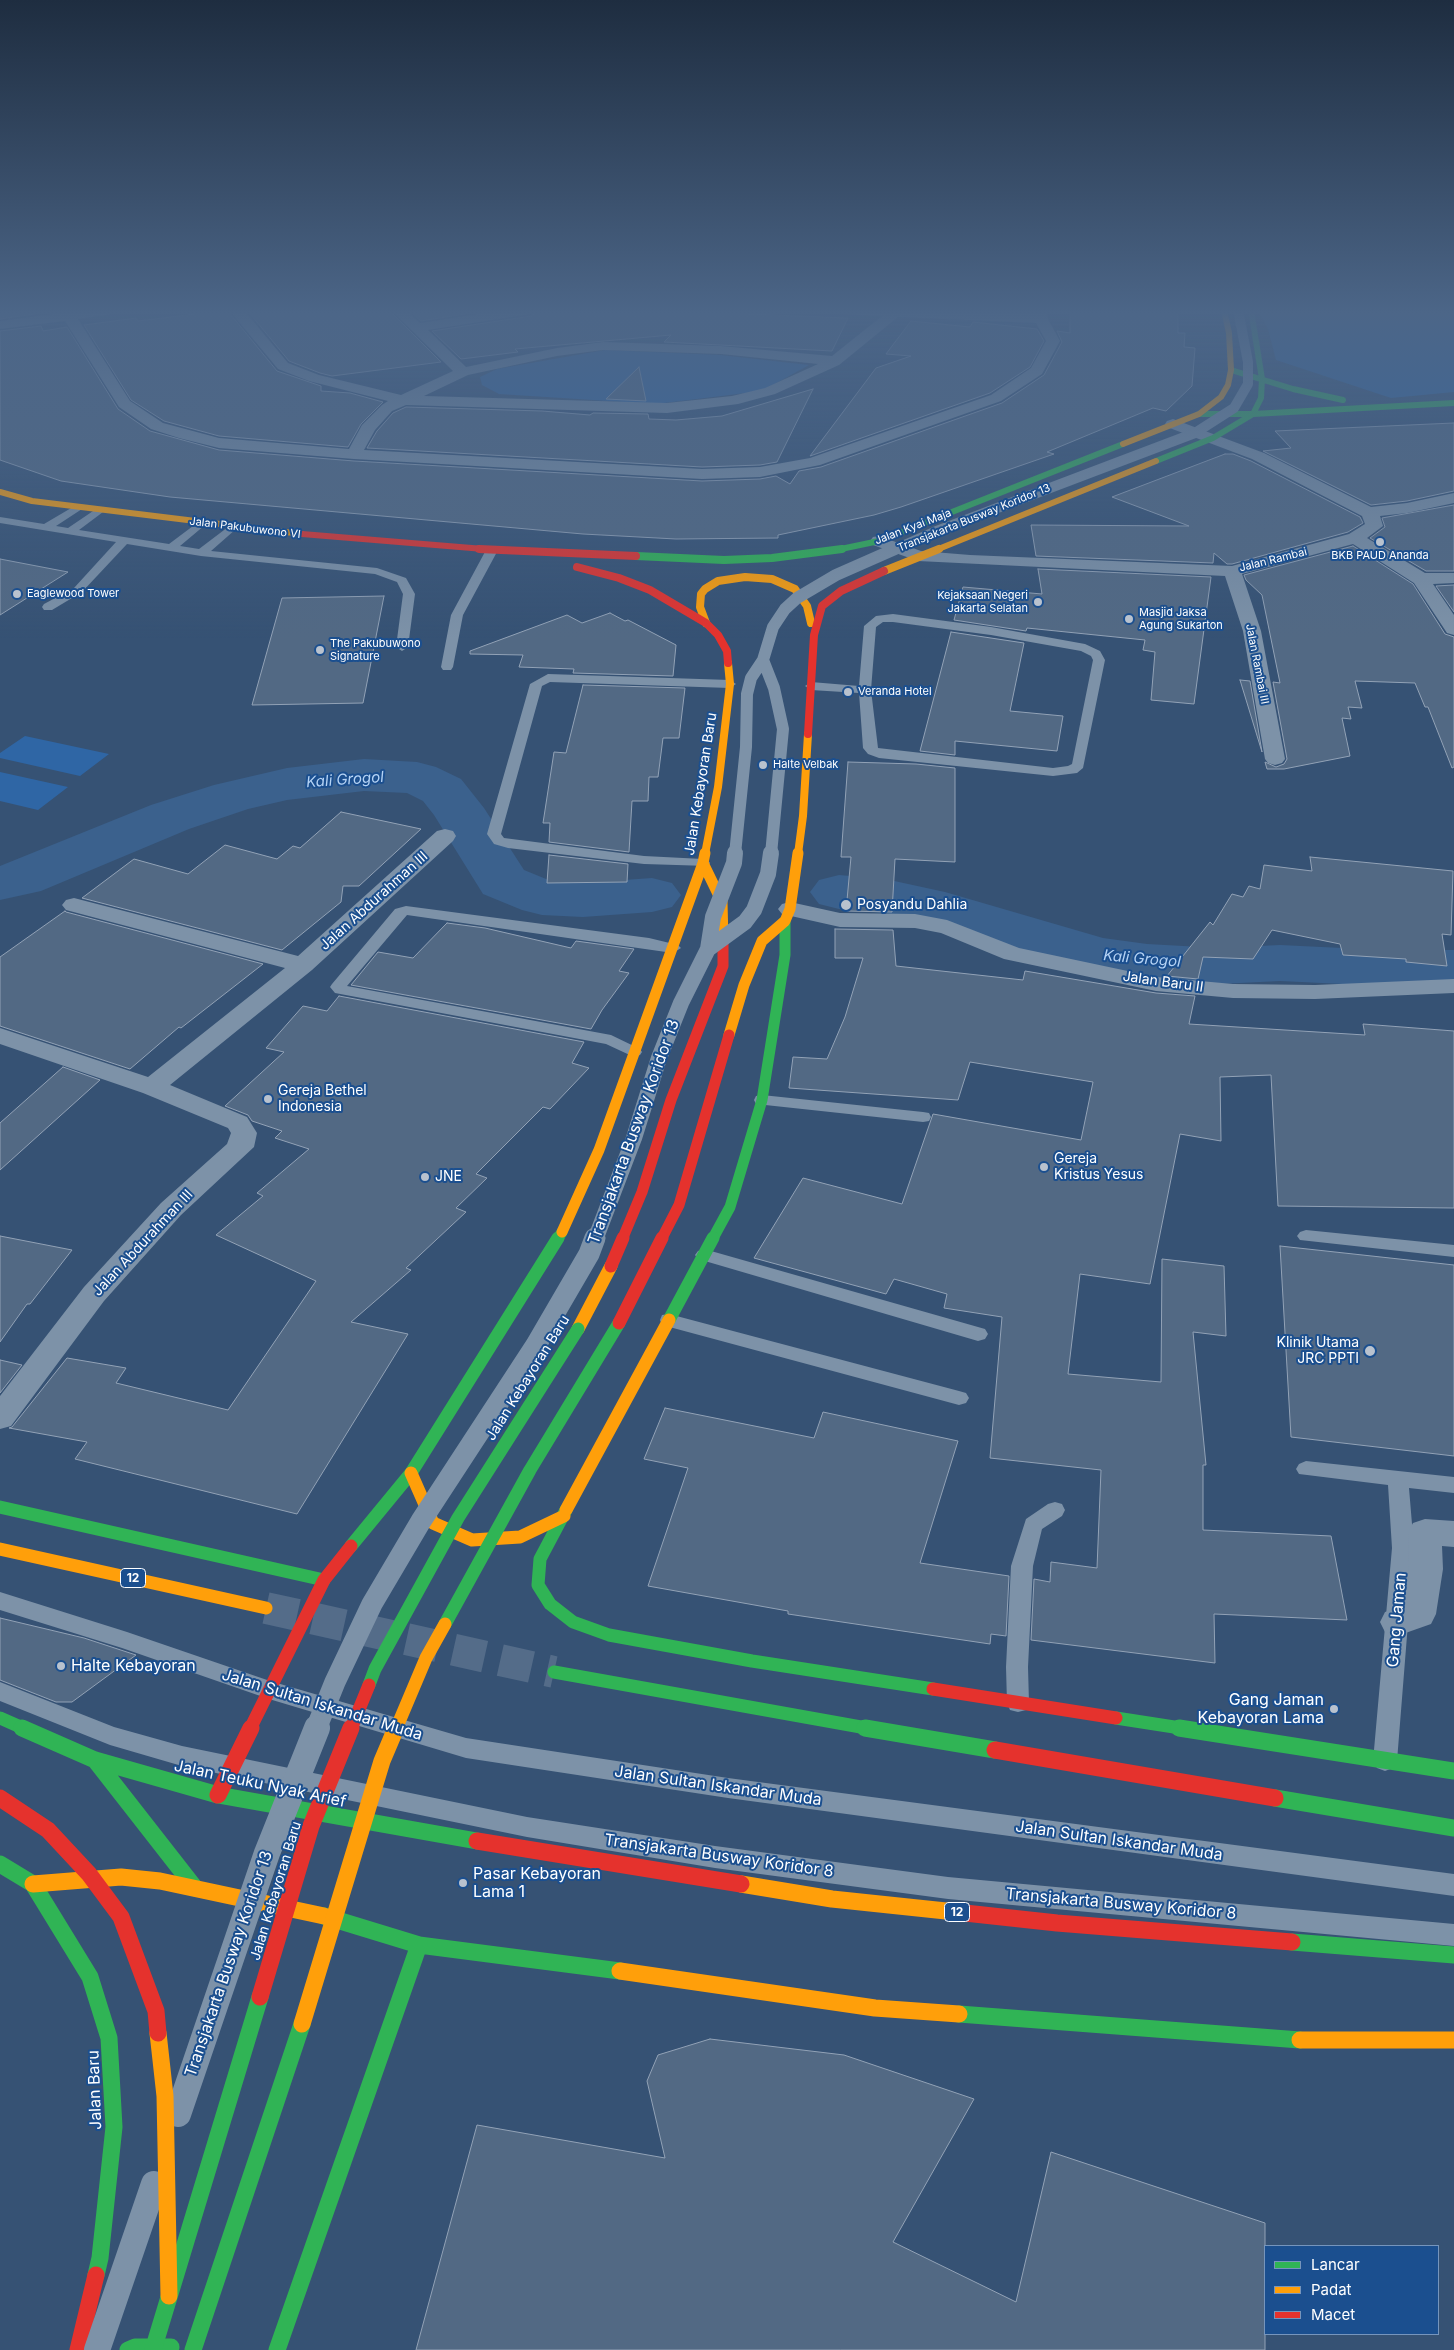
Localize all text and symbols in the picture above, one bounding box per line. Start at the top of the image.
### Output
street label: Transjakarta Busway Koridor 13 [896,481,1052,555]
street label: Jalan Kyai Maja [873,506,953,548]
street label: Jalan Pakubuwono VI [189,515,301,541]
marker: BKB PAUD Ananda [1374,536,1386,548]
street label: Jalan Rambai [1238,545,1308,575]
place label: BKB PAUD Ananda [1331,549,1429,563]
place label: Eaglewood Tower [27,587,119,601]
marker: Eaglewood Tower [11,588,23,600]
place label: Kejaksaan Negeri Jakarta Selatan [937,589,1028,615]
marker: Kejaksaan Negeri Jakarta Selatan [1032,596,1044,608]
place label: Masjid Jaksa Agung Sukarton [1139,606,1223,632]
marker: Masjid Jaksa Agung Sukarton [1123,613,1135,625]
street label: Jalan Rambai III [1243,623,1271,705]
place label: The Pakubuwono Signature [330,637,421,663]
marker: The Pakubuwono Signature [314,644,326,656]
place label: Veranda Hotel [858,685,932,699]
marker: Veranda Hotel [842,686,854,698]
street label: Jalan Kebayoran Baru [681,711,721,857]
place label: Halte Velbak [773,758,838,772]
marker: Halte Velbak [757,759,769,771]
water label: Kali Grogol [306,768,384,792]
street label: Jalan Abdurahman III [317,848,431,954]
place label: Posyandu Dahlia [857,897,967,913]
marker: Posyandu Dahlia [839,898,853,912]
water label: Kali Grogol [1103,947,1181,971]
street label: Jalan Baru II [1122,968,1204,996]
street label: Transjakarta Busway Koridor 13 [584,1017,684,1247]
place label: Gereja Bethel Indonesia [278,1083,367,1116]
marker: Gereja Bethel Indonesia [262,1093,274,1105]
place label: Gereja Kristus Yesus [1054,1151,1144,1184]
marker: Gereja Kristus Yesus [1038,1161,1050,1173]
place label: JNE [435,1169,462,1185]
marker: JNE [419,1171,431,1183]
street label: Jalan Abdurahman III [89,1186,197,1300]
street label: Jalan Kebayoran Baru [483,1312,573,1444]
place label: Klinik Utama JRC PPTI [1276,1335,1359,1368]
marker: Klinik Utama JRC PPTI [1363,1344,1377,1358]
road number: 12 [120,1569,146,1588]
street label: Gang Jaman [1383,1572,1411,1668]
place label: Halte Kebayoran [71,1656,196,1676]
marker: Halte Kebayoran [55,1660,67,1672]
street label: Jalan Sultan Iskandar Muda [219,1665,425,1745]
place label: Gang Jaman Kebayoran Lama [1198,1690,1324,1728]
marker: Gang Jaman Kebayoran Lama [1328,1703,1340,1715]
street label: Jalan Teuku Nyak Arief [172,1756,348,1812]
street label: Jalan Sultan Iskandar Muda [613,1762,823,1810]
street label: Jalan Sultan Iskandar Muda [1014,1817,1224,1865]
street label: Jalan Kebayoran Baru [247,1819,305,1963]
street label: Transjakarta Busway Koridor 8 [603,1830,835,1882]
street label: Transjakarta Busway Koridor 13 [181,1848,277,2080]
place label: Pasar Kebayoran Lama 1 [473,1864,601,1902]
marker: Pasar Kebayoran Lama 1 [457,1877,469,1889]
street label: Transjakarta Busway Koridor 8 [1005,1884,1237,1924]
road number: 12 [944,1902,970,1921]
street label: Jalan Baru [84,2050,106,2130]
legend [1264,2245,1439,2335]
text: Lancar [1311,2255,1360,2274]
text: Padat [1311,2280,1352,2299]
text: Macet [1311,2305,1355,2324]

